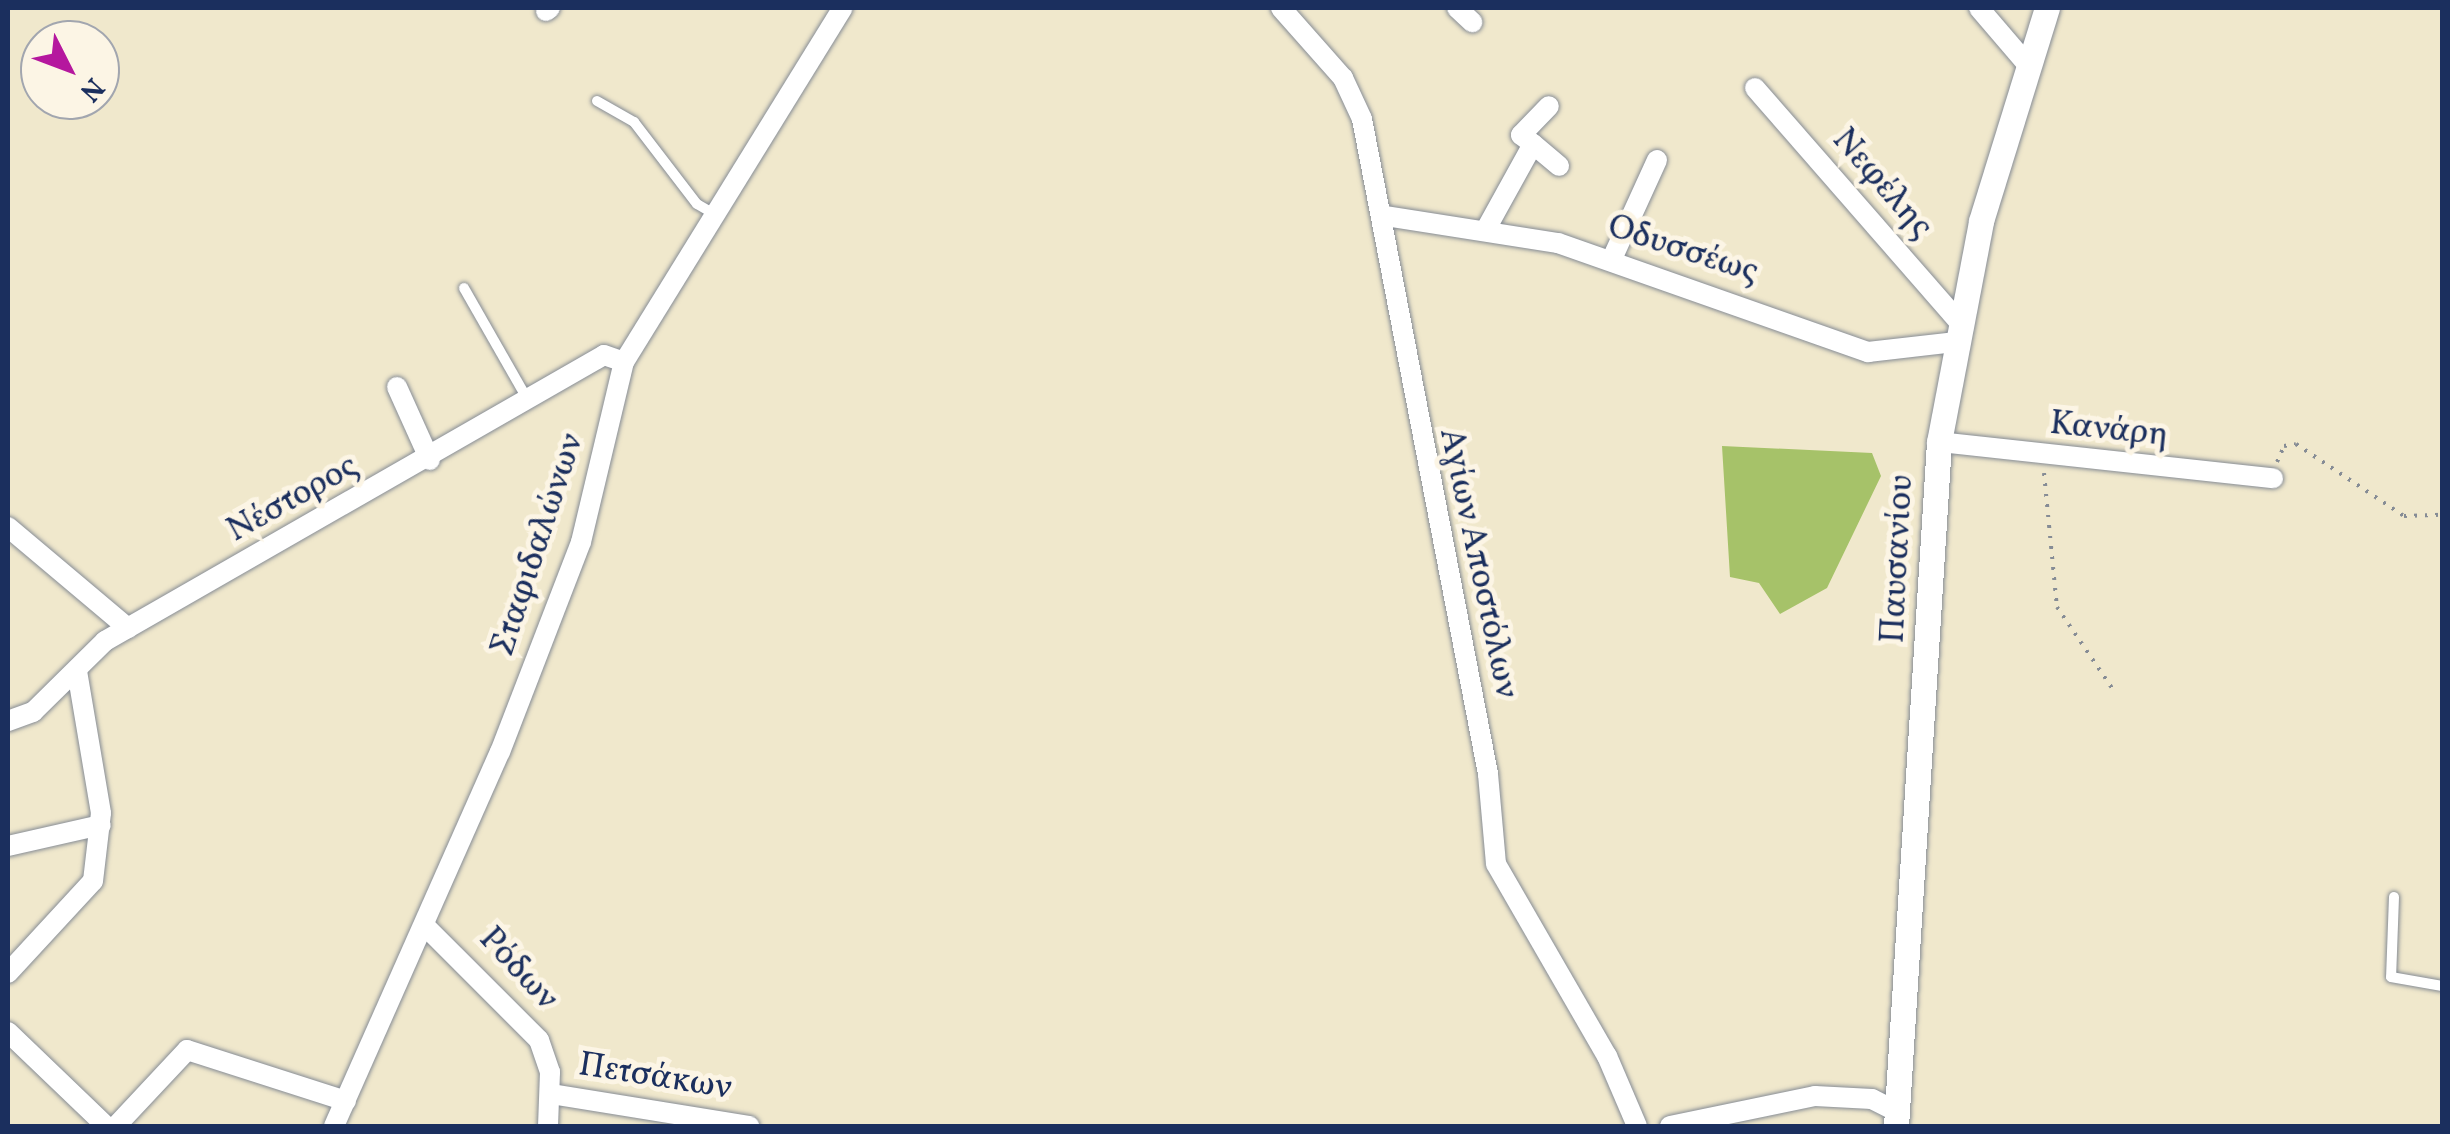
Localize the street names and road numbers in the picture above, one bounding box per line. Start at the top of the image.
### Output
street label: Νεφέλης [1822,120,1942,248]
street label: Οδυσσέως [1602,206,1764,294]
street label: Κανάρη [2048,403,2170,457]
street label: Αγίων Αποστόλων [1429,424,1527,702]
street label: Σταφιδαλώνων [482,428,594,662]
street label: Νέστορος [220,446,366,552]
street label: Παυσανίου [1873,474,1923,644]
street label: Ρόδων [469,919,567,1019]
street label: Πετσάκων [576,1044,734,1110]

